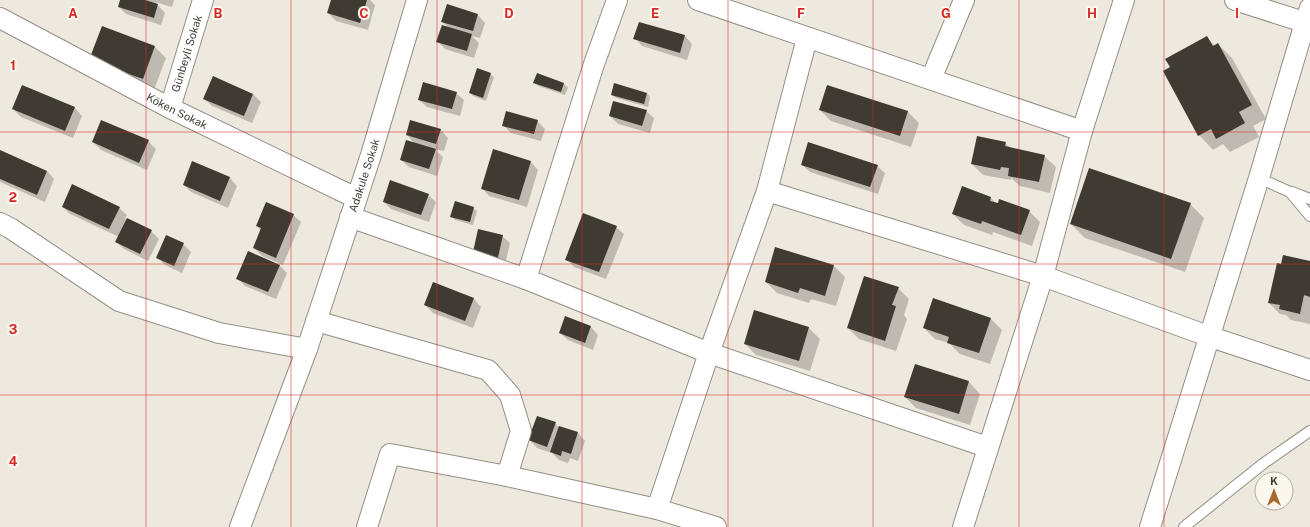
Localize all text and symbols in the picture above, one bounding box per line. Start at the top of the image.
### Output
text: A [68,6,78,21]
text: B [214,6,223,21]
text: C [359,6,369,21]
text: D [504,6,514,21]
text: E [651,6,659,21]
text: F [797,6,805,21]
text: G [941,6,951,21]
text: H [1087,6,1097,21]
text: I [1235,6,1239,21]
street label: Günbeyli Sokak [169,13,204,94]
text: 1 [10,58,16,73]
street label: Köken Sokak [145,91,209,131]
street label: Adakule Sokak [347,137,382,214]
text: 2 [9,190,17,205]
text: 3 [9,322,18,337]
text: 4 [9,454,18,469]
north arrow [1254,471,1294,511]
text: K [1270,475,1278,487]

